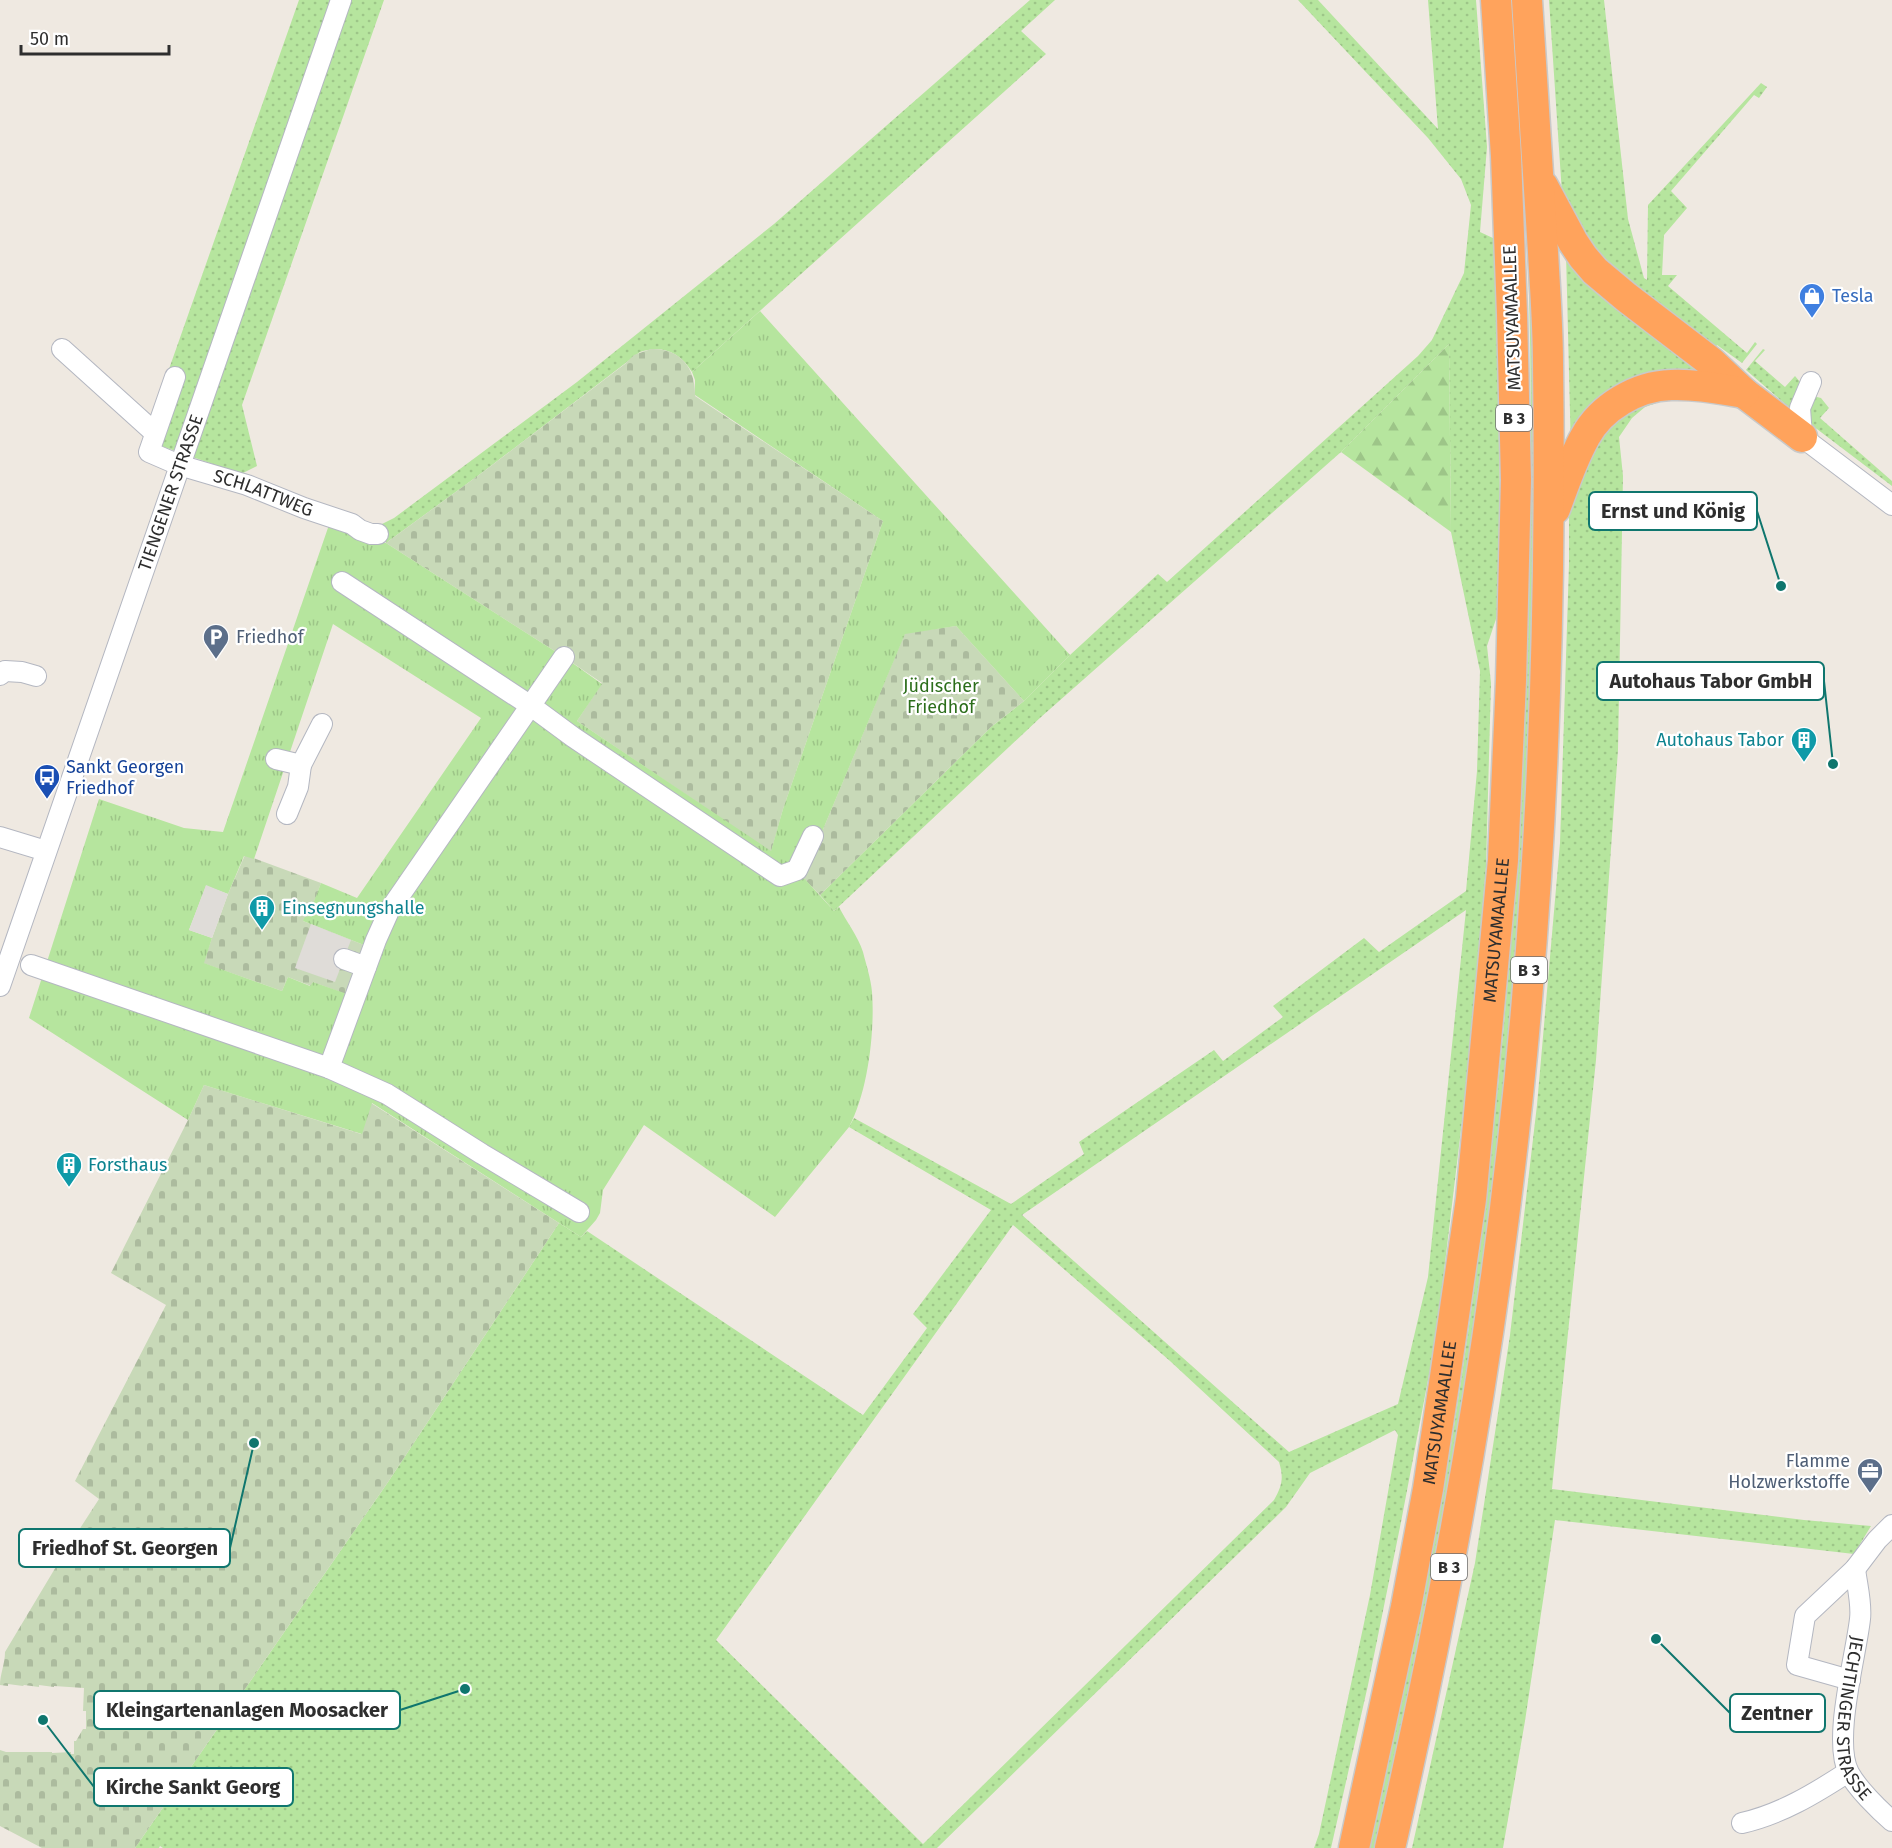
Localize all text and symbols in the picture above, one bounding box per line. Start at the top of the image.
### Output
scale bar [21,18,170,56]
text: 50 m [30,28,69,50]
street label: MATSUYAMAALLEE [1498,245,1526,391]
shop icon: Tesla [1797,281,1827,319]
place label: Tesla [1832,285,1874,307]
road number: B 3 [1496,405,1532,431]
street label: TIENGENER STRASSE [133,411,208,574]
street label: SCHLATTWEG [211,465,316,521]
callout: Ernst und König [1589,492,1757,530]
text: Ernst und König [1601,499,1746,523]
parking icon: Friedhof [201,622,231,660]
place label: Friedhof [236,626,306,648]
callout: Autohaus Tabor GmbH [1597,662,1824,700]
text: Autohaus Tabor GmbH [1609,669,1812,693]
park label: Jüdischer Friedhof [903,675,979,718]
building icon: Autohaus Tabor [1789,725,1819,763]
place label: Autohaus Tabor [1656,729,1784,751]
place label: Sankt Georgen Friedhof [66,756,184,799]
bus stop icon: Sankt Georgen Friedhof [32,762,62,800]
street label: MATSUYAMAALLEE [1479,857,1514,1003]
building icon: Einsegnungshalle [247,893,277,931]
place label: Einsegnungshalle [282,897,424,919]
road number: B 3 [1511,957,1547,983]
building icon: Forsthaus [54,1150,84,1188]
place label: Forsthaus [88,1154,168,1176]
street label: MATSUYAMAALLEE [1418,1339,1461,1486]
place label: Flamme Holzwerkstoffe [1728,1450,1850,1493]
office icon: Flamme Holzwerkstoffe [1855,1456,1885,1494]
callout: Friedhof St. Georgen [19,1529,230,1567]
text: Friedhof St. Georgen [32,1536,218,1560]
road number: B 3 [1431,1554,1467,1580]
street label: JECHTINGER STRASSE [1832,1634,1876,1805]
callout: Kleingartenanlagen Moosacker [94,1691,400,1729]
callout: Zentner [1730,1694,1825,1732]
text: Kleingartenanlagen Moosacker [106,1698,389,1722]
text: Zentner [1741,1701,1814,1725]
callout: Kirche Sankt Georg [94,1768,293,1806]
text: Kirche Sankt Georg [106,1775,281,1799]

